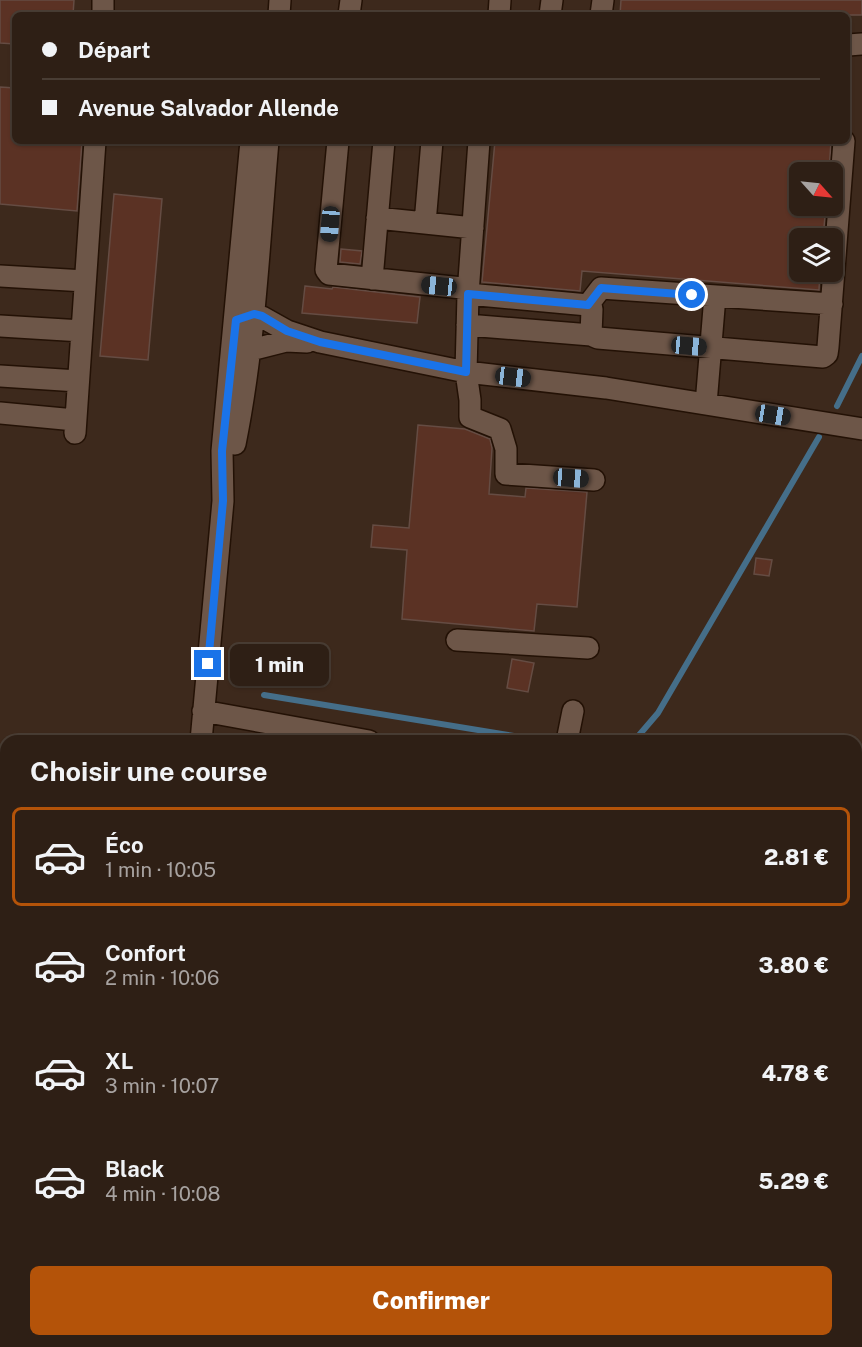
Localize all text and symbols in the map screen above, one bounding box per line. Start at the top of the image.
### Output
text: Départ [78,37,150,63]
text: Avenue Salvador Allende [78,95,339,121]
north arrow [789,162,843,216]
map controls [789,162,843,282]
car [319,205,341,243]
button: layers [789,228,843,282]
car [420,275,458,297]
route start [678,281,705,308]
car [670,335,708,357]
car [494,366,532,388]
car [754,403,792,427]
car [552,468,590,488]
callout: 1 min [229,643,328,685]
route end [194,650,221,677]
text: 1 min [255,653,304,677]
text: Choisir une course [30,755,268,787]
icon: car [33,830,87,884]
text: Éco [105,832,144,858]
text: 2.81 € [764,844,829,870]
text: 1 min · 10:05 [105,858,216,882]
icon: car [33,938,87,992]
text: Confort [105,940,186,966]
text: 3.80 € [759,952,829,978]
text: 2 min · 10:06 [105,966,219,990]
icon: car [33,1046,87,1100]
text: XL [105,1048,133,1074]
text: 4.78 € [761,1060,829,1086]
text: 3 min · 10:07 [105,1074,219,1098]
icon: car [33,1154,87,1208]
text: Black [105,1156,164,1182]
text: 5.29 € [758,1168,829,1194]
text: 4 min · 10:08 [105,1182,220,1206]
button: Confirmer [30,1266,832,1335]

